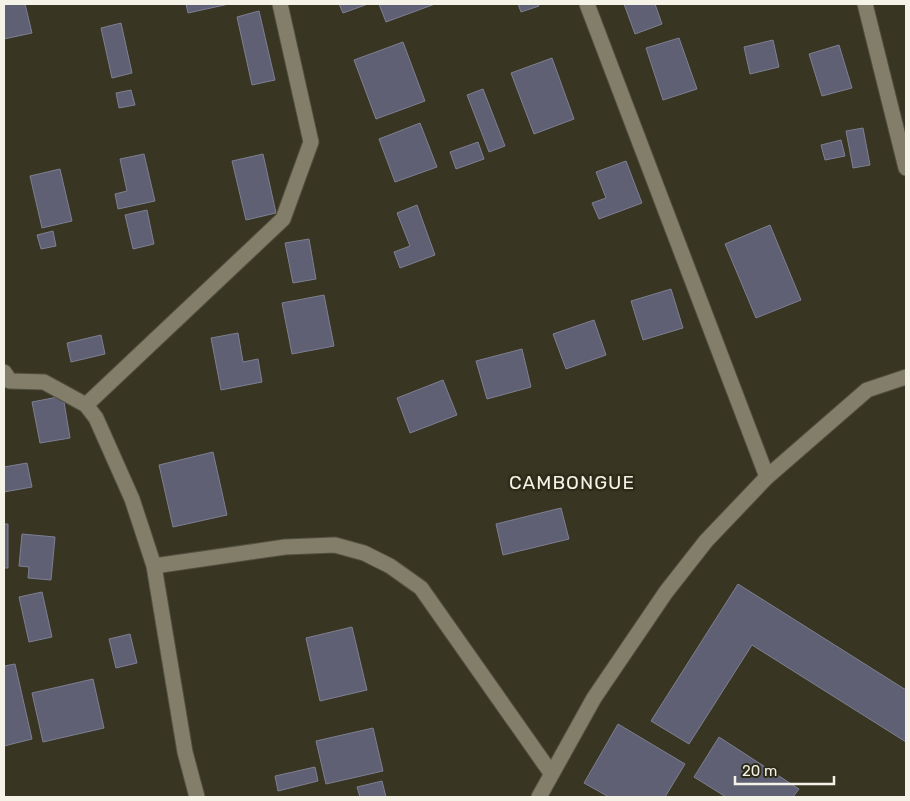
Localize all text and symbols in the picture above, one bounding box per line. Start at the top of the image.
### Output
district label: CAMBONGUE [509,471,635,494]
scale bar [735,754,834,786]
text: 20 m [742,762,777,780]

